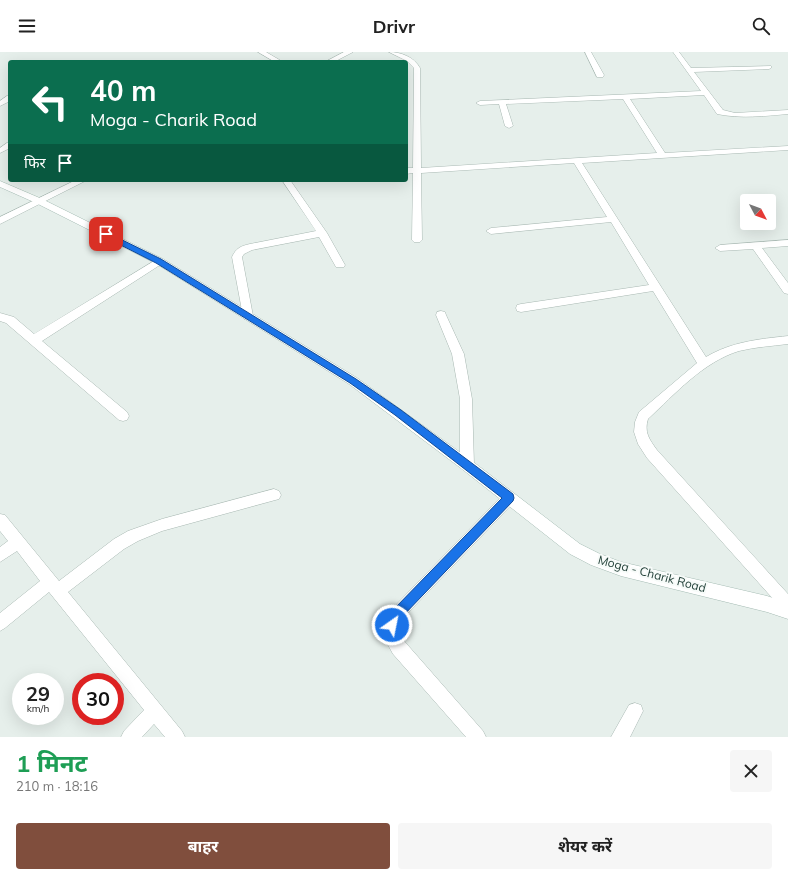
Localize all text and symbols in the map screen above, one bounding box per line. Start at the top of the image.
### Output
icon: menu [16,15,38,37]
text: Drivr [373,15,415,38]
icon: search [750,15,772,37]
text: 40 m [90,73,156,108]
icon: left [24,76,76,128]
text: Moga - Charik Road [90,108,257,131]
icon: arrive [54,152,76,174]
text: फिर [24,153,46,172]
north arrow [740,194,776,230]
map controls [740,194,776,230]
pin [89,217,123,251]
icon: arrive [95,223,117,245]
street label: Moga - Charik Road [596,552,708,595]
position arrow [371,604,413,646]
speed limit sign: 30 [72,673,124,725]
text: 29 [26,681,50,706]
text: km/h [27,702,49,715]
text: 1 मिनट [16,748,87,778]
button: close [730,750,772,792]
text: 210 m · 18:16 [16,778,98,794]
button: बाहर [16,823,390,869]
button: शेयर करें [398,823,772,869]

